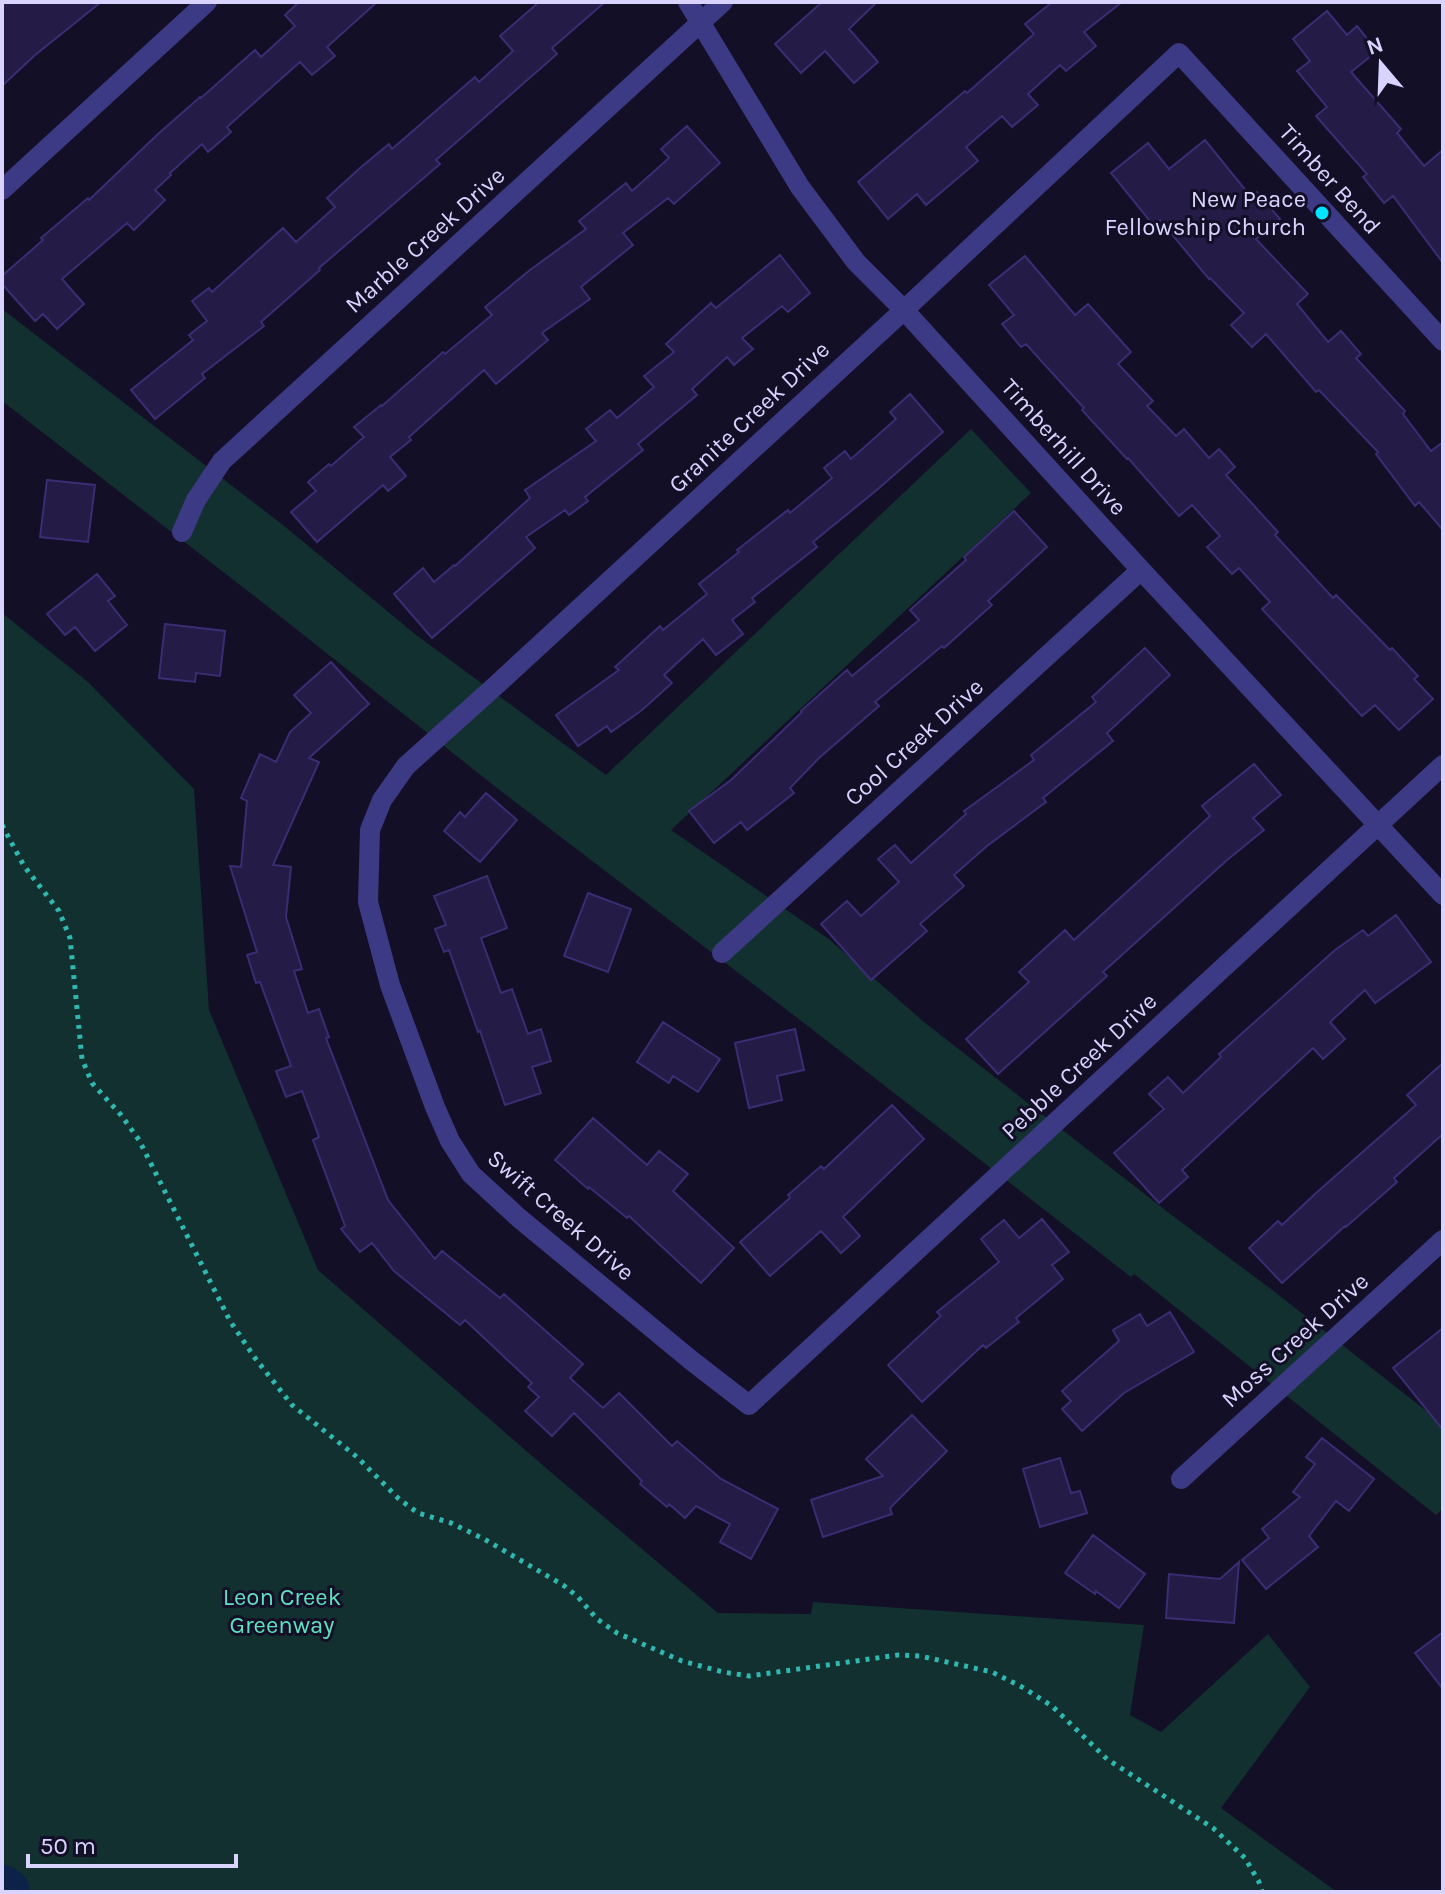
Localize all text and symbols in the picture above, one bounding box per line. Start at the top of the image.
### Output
north arrow [1341,24,1421,104]
text: N [1363,31,1387,61]
street label: Timber Bend [1273,118,1387,240]
street label: Marble Creek Drive [340,161,510,319]
place label: New Peace Fellowship Church [1105,185,1306,241]
marker: New Peace Fellowship Church [1313,204,1331,222]
street label: Granite Creek Drive [663,335,835,499]
street label: Timberhill Drive [995,373,1133,521]
street label: Cool Creek Drive [839,672,989,812]
street label: Pebble Creek Drive [996,987,1162,1145]
street label: Swift Creek Drive [482,1144,640,1286]
street label: Moss Creek Drive [1216,1267,1374,1413]
park label: Leon Creek Greenway [223,1583,341,1639]
scale bar [28,1818,236,1868]
text: 50 m [40,1832,96,1860]

